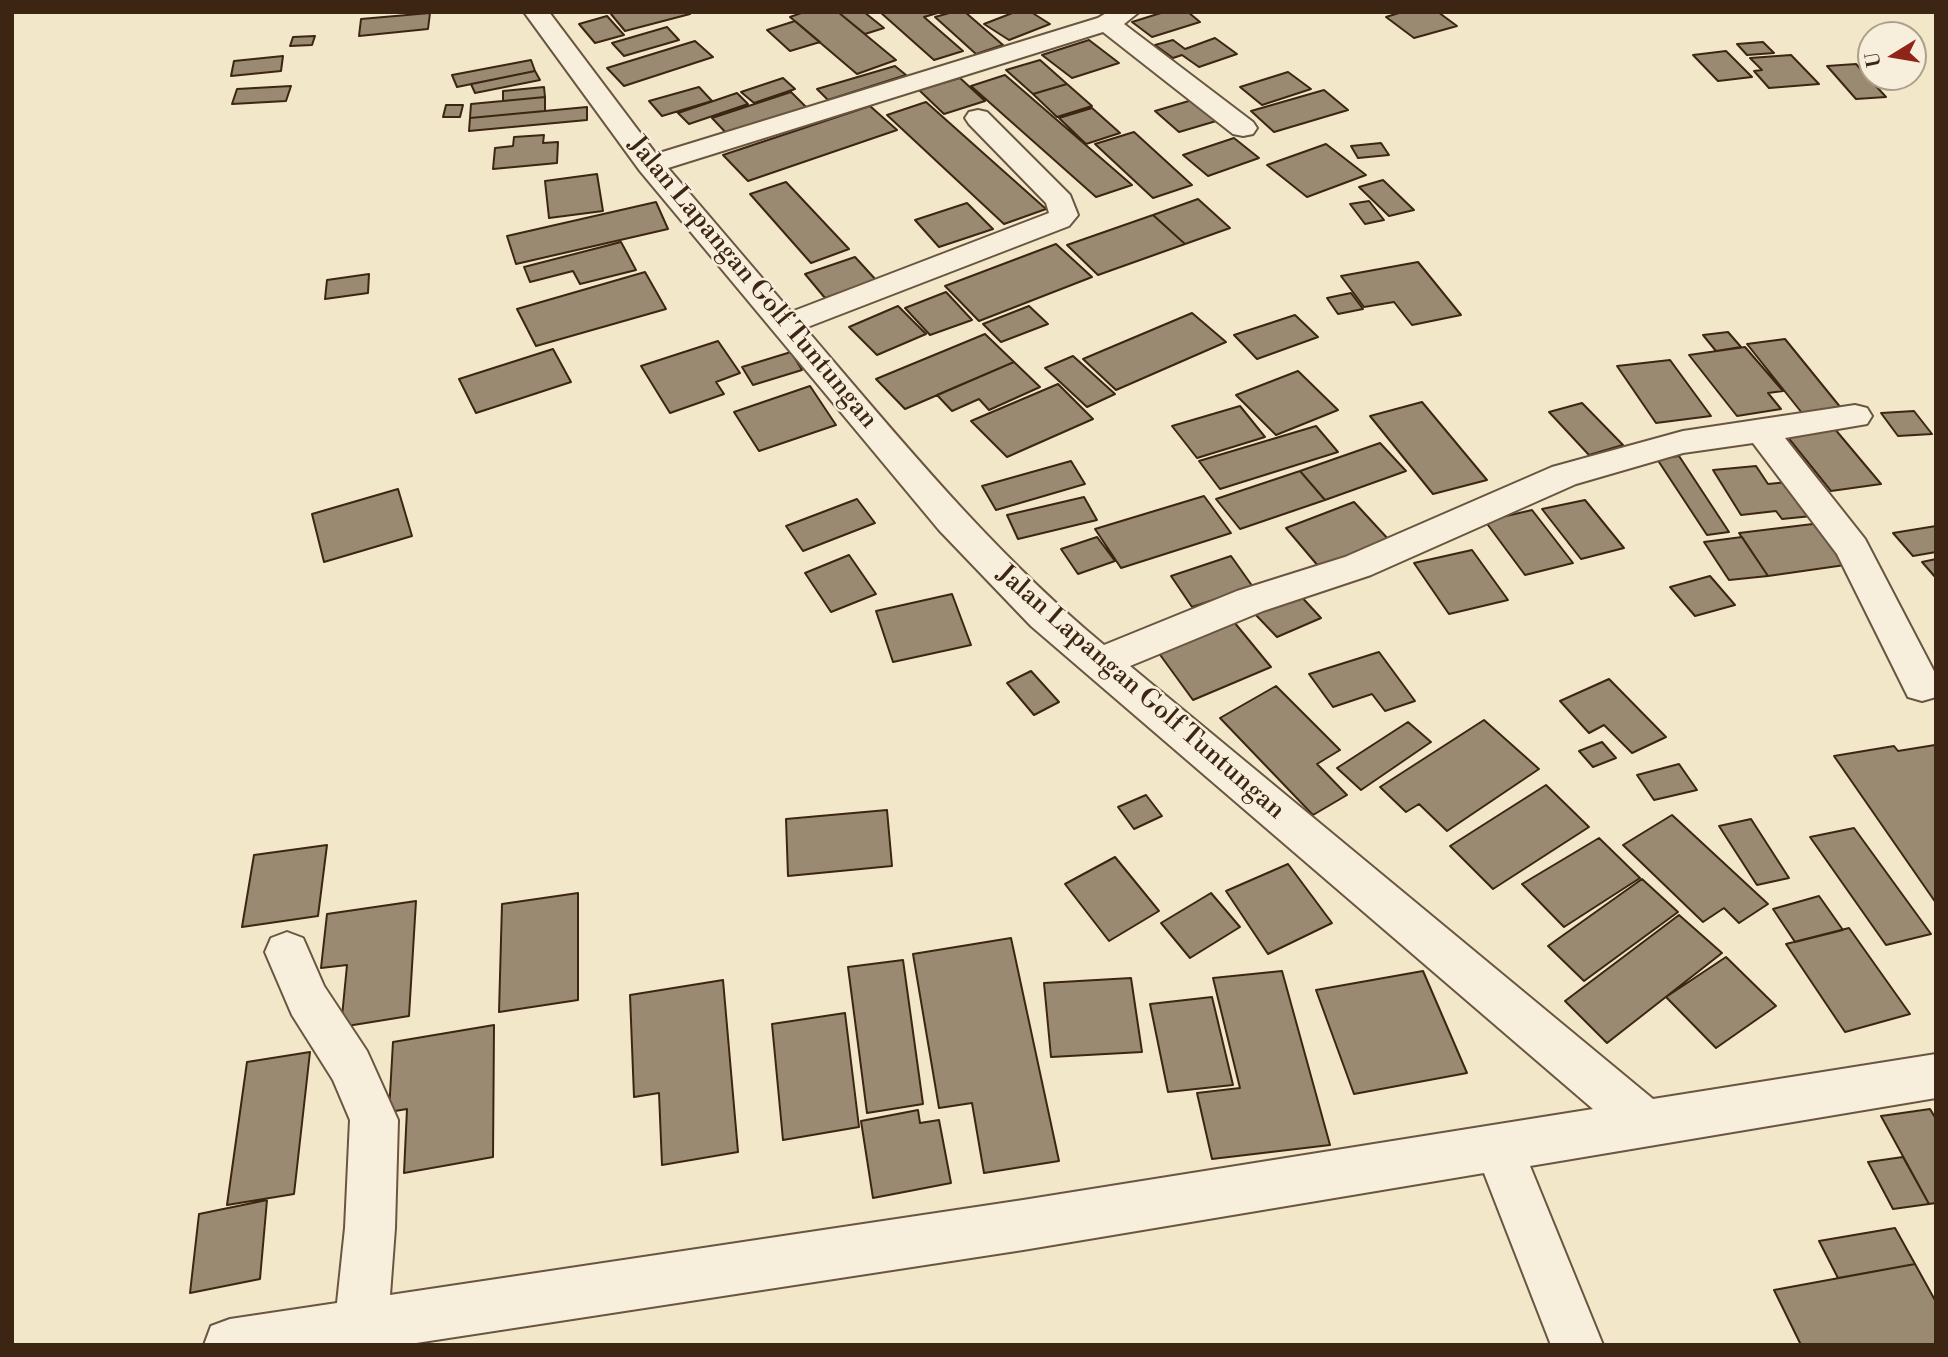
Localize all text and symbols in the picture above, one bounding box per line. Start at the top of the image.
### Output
north arrow [1857,21,1927,91]
text: U [1860,50,1887,69]
street label: Jalan Lapangan Golf Tuntungan [621,131,883,435]
street label: Jalan Lapangan Golf Tuntungan [989,559,1291,827]

